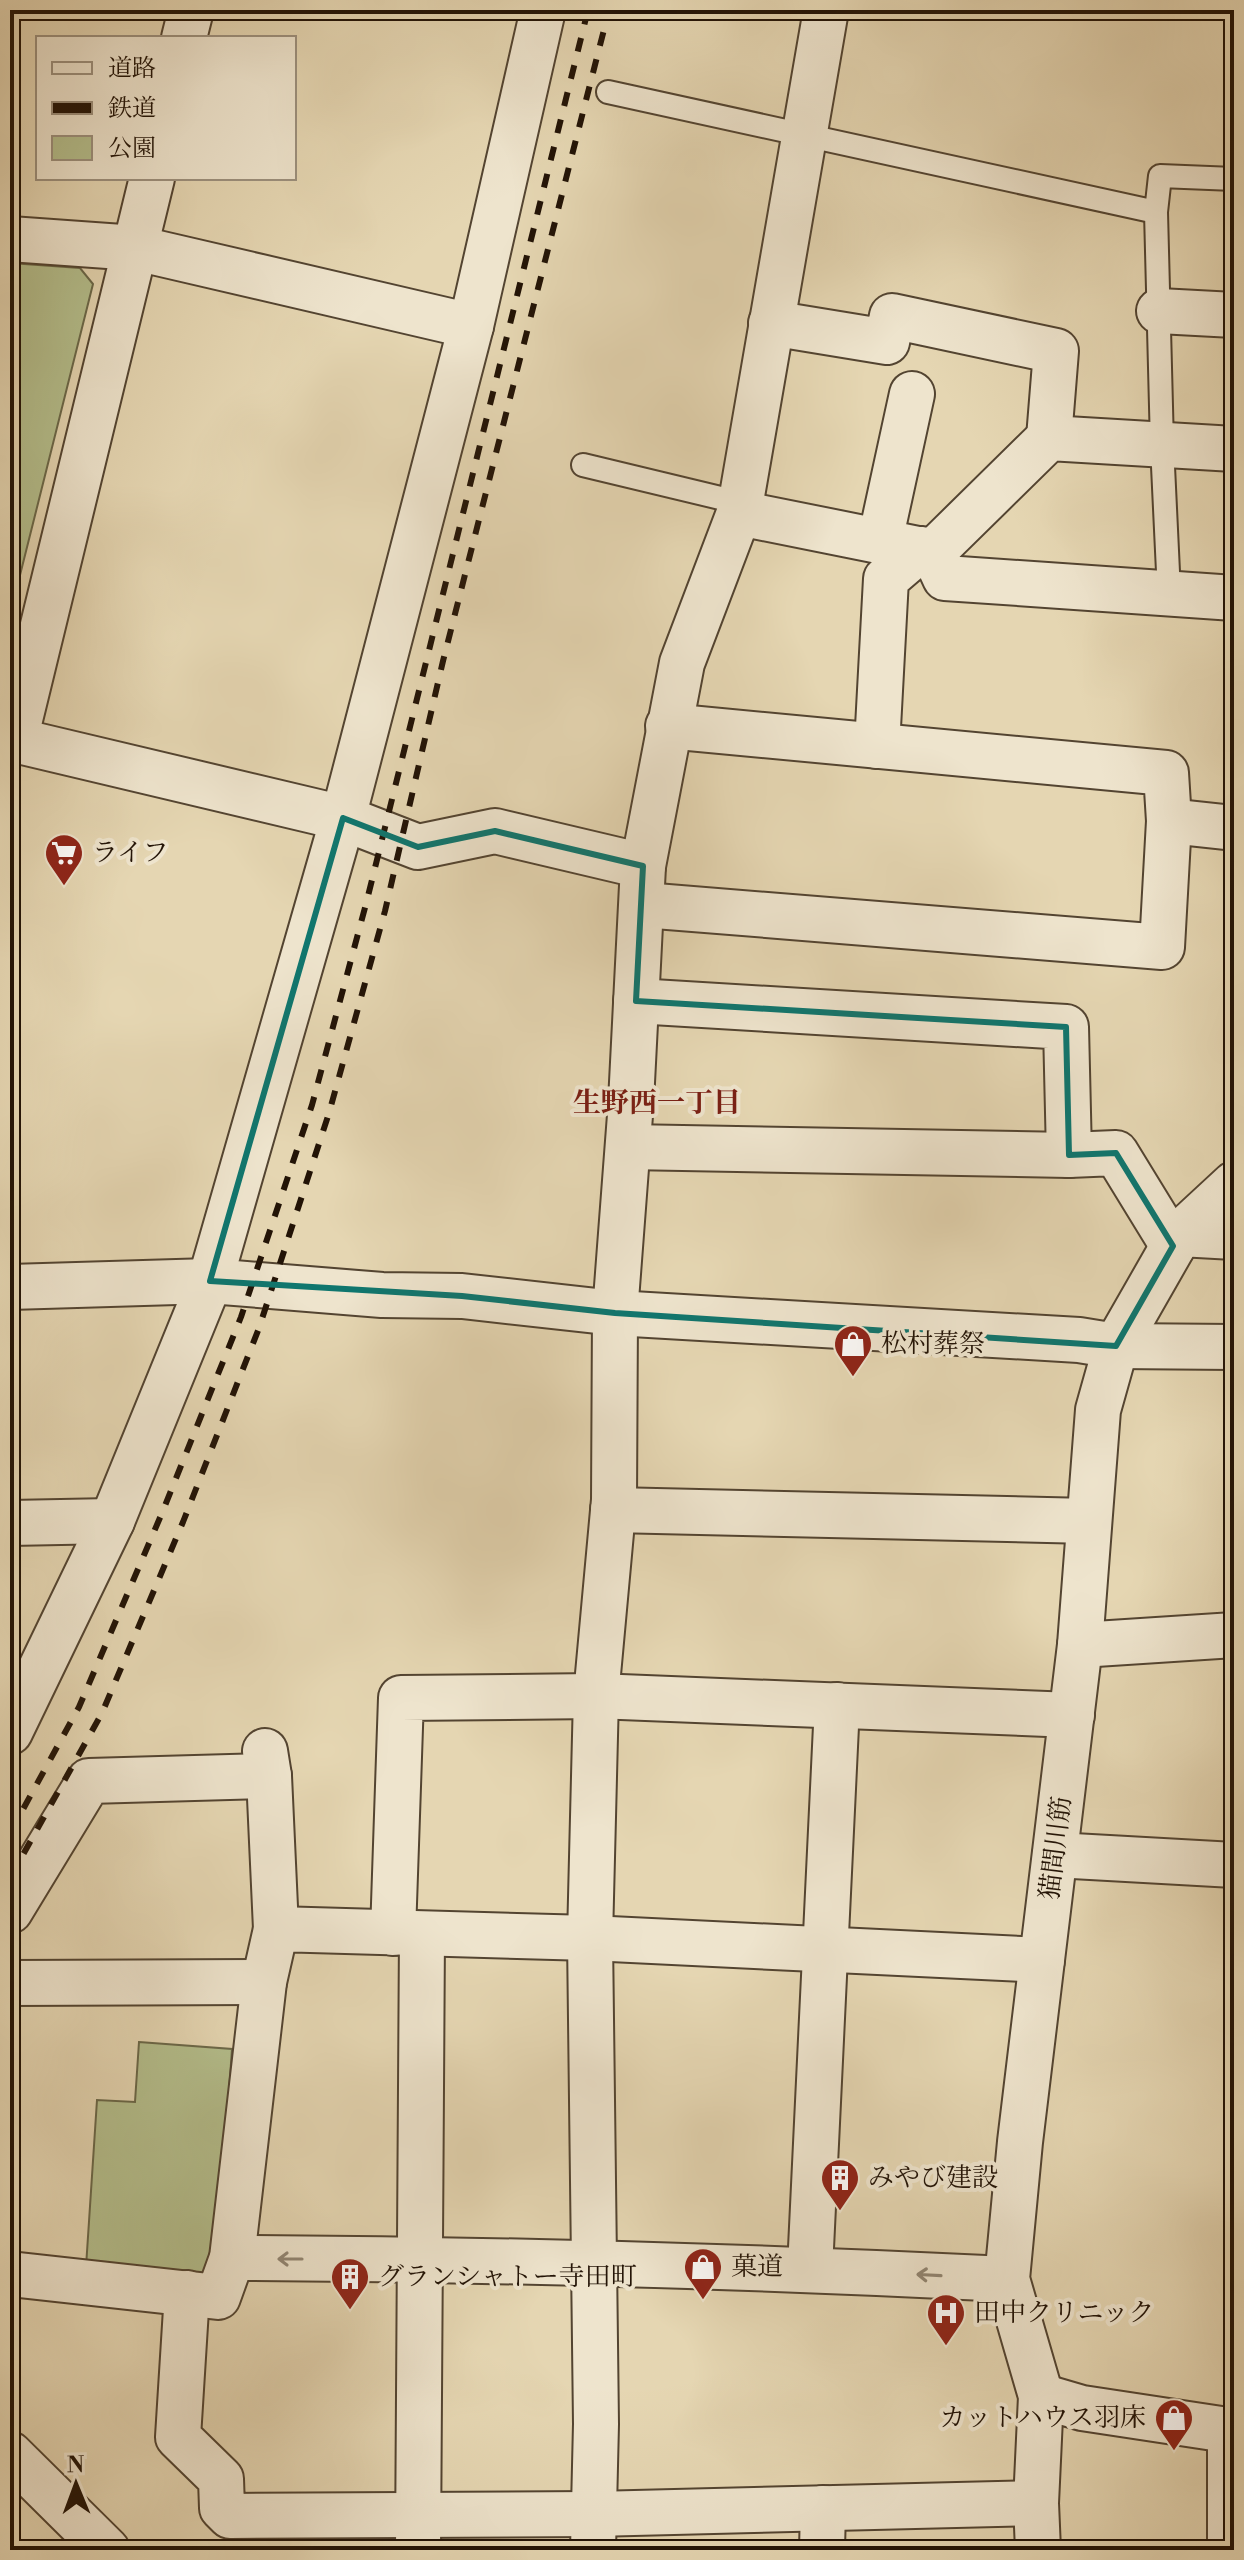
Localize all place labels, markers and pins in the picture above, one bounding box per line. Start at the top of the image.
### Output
supermarket icon: ライフ [43,832,85,887]
place label: ライフ [92,837,168,869]
shop icon: 松村葬祭 [832,1323,874,1378]
place label: 松村葬祭 [881,1328,985,1360]
building icon: みやび建設 [819,2157,861,2212]
place label: みやび建設 [868,2162,998,2194]
shop icon: 菓道 [682,2246,724,2301]
place label: 菓道 [731,2251,783,2283]
building icon: グランシャトー寺田町 [329,2256,371,2311]
place label: グランシャトー寺田町 [378,2261,637,2293]
hospital icon: 田中クリニック [925,2292,967,2347]
place label: 田中クリニック [974,2297,1154,2329]
shop icon: カットハウス羽床 [1153,2397,1195,2452]
place label: カットハウス羽床 [940,2402,1146,2434]

